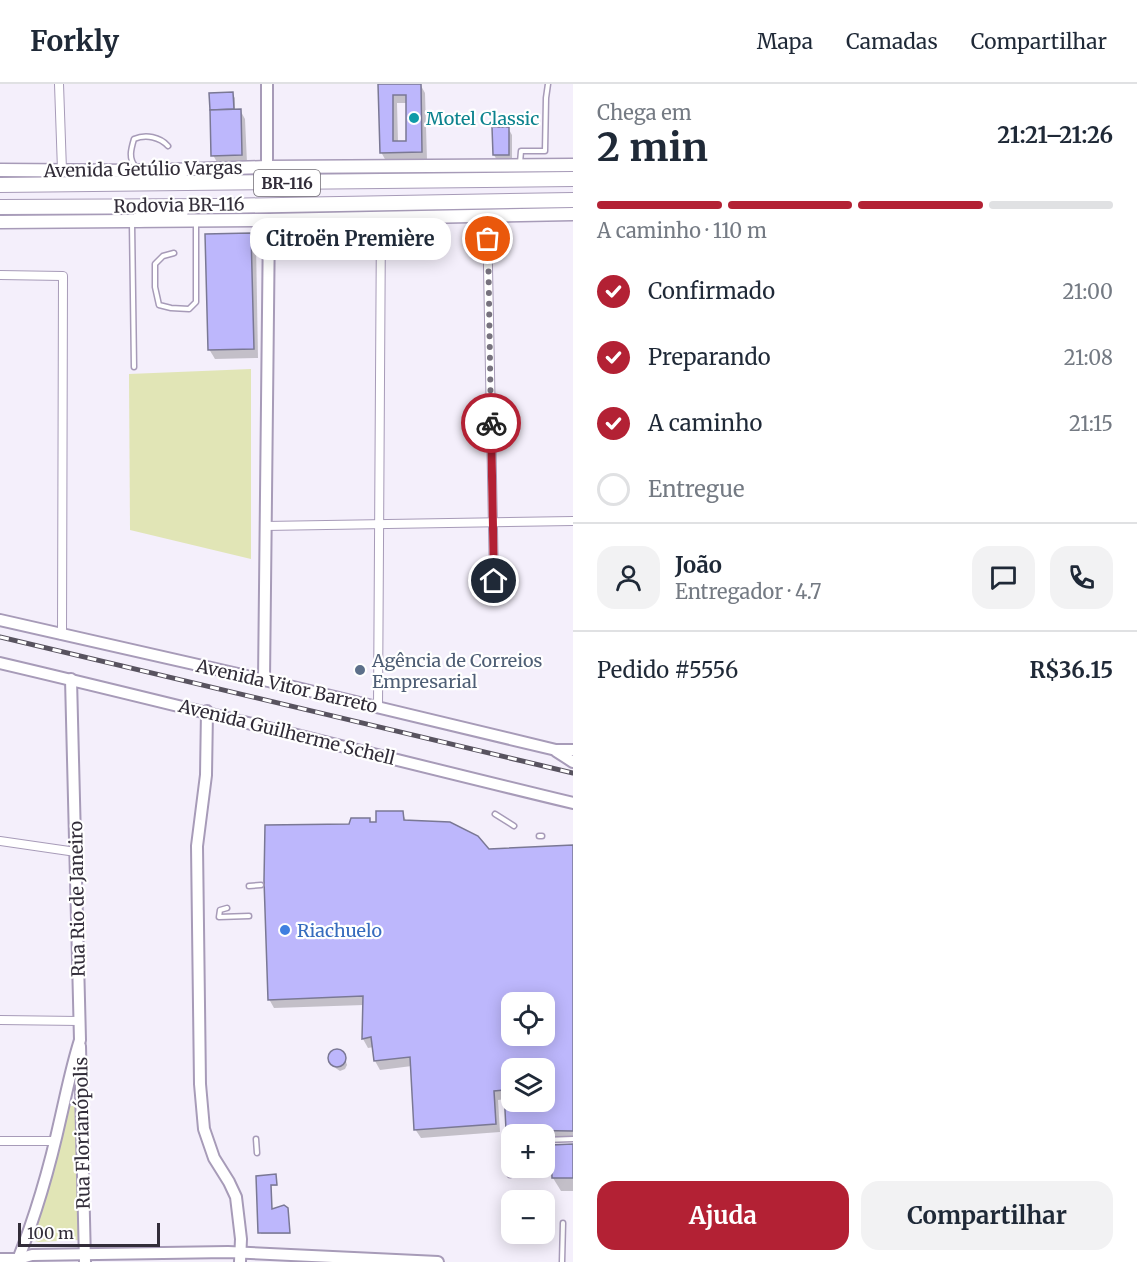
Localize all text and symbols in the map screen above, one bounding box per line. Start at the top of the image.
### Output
text: Forkly [30,23,119,59]
text: Mapa [757,28,813,55]
text: Camadas [846,28,938,55]
text: Compartilhar [971,28,1107,55]
text: Chega em [597,100,692,125]
place label: Motel Classic [426,107,539,130]
marker: Motel Classic [407,111,421,125]
text: 21:21–21:26 [997,121,1113,149]
text: 2 min [597,123,708,172]
street label: Avenida Getúlio Vargas [42,156,243,182]
road number: BR-116 [254,170,320,196]
street label: Rodovia BR-116 [113,192,245,218]
pin [462,213,513,264]
callout: Citroën Première [251,218,452,260]
text: A caminho · 110 m [597,218,767,243]
icon: bag [471,222,504,255]
text: Citroën Première [266,226,435,251]
icon: check [597,275,630,308]
text: Confirmado [648,277,775,305]
text: 21:00 [1063,279,1113,304]
icon: check [597,341,630,374]
text: Preparando [648,343,771,371]
text: 21:08 [1064,345,1113,370]
courier [461,393,521,453]
icon: bike [475,407,508,440]
icon: check [597,407,630,440]
text: A caminho [648,409,762,437]
text: 21:15 [1069,411,1113,436]
text: Entregue [648,475,744,503]
button: person [597,546,660,609]
button: chat [972,546,1035,609]
button: phone [1050,546,1113,609]
text: João [675,551,722,579]
pin [468,555,519,606]
icon: home [477,564,510,597]
text: Entregador · 4.7 [675,579,822,604]
place label: Agência de Correios Empresarial [371,649,542,693]
street label: Avenida Vitor Barreto [193,654,380,718]
text: Pedido #5556 [597,656,738,684]
text: R$36.15 [1030,656,1113,684]
marker: Agência de Correios Empresarial [353,663,367,677]
street label: Avenida Guilherme Schell [175,694,398,770]
street label: Rua Rio de Janeiro [64,821,90,977]
place label: Riachuelo [297,919,382,942]
marker: Riachuelo [278,923,292,937]
map controls [501,992,555,1244]
button: locate [501,992,555,1046]
street label: Rua Florianópolis [69,1056,95,1210]
button: layers [501,1058,555,1112]
button: + [501,1124,555,1178]
button: Ajuda [597,1181,849,1250]
button: Compartilhar [861,1181,1113,1250]
button: − [501,1190,555,1244]
scale bar [18,1220,160,1248]
text: 100 m [27,1223,74,1243]

